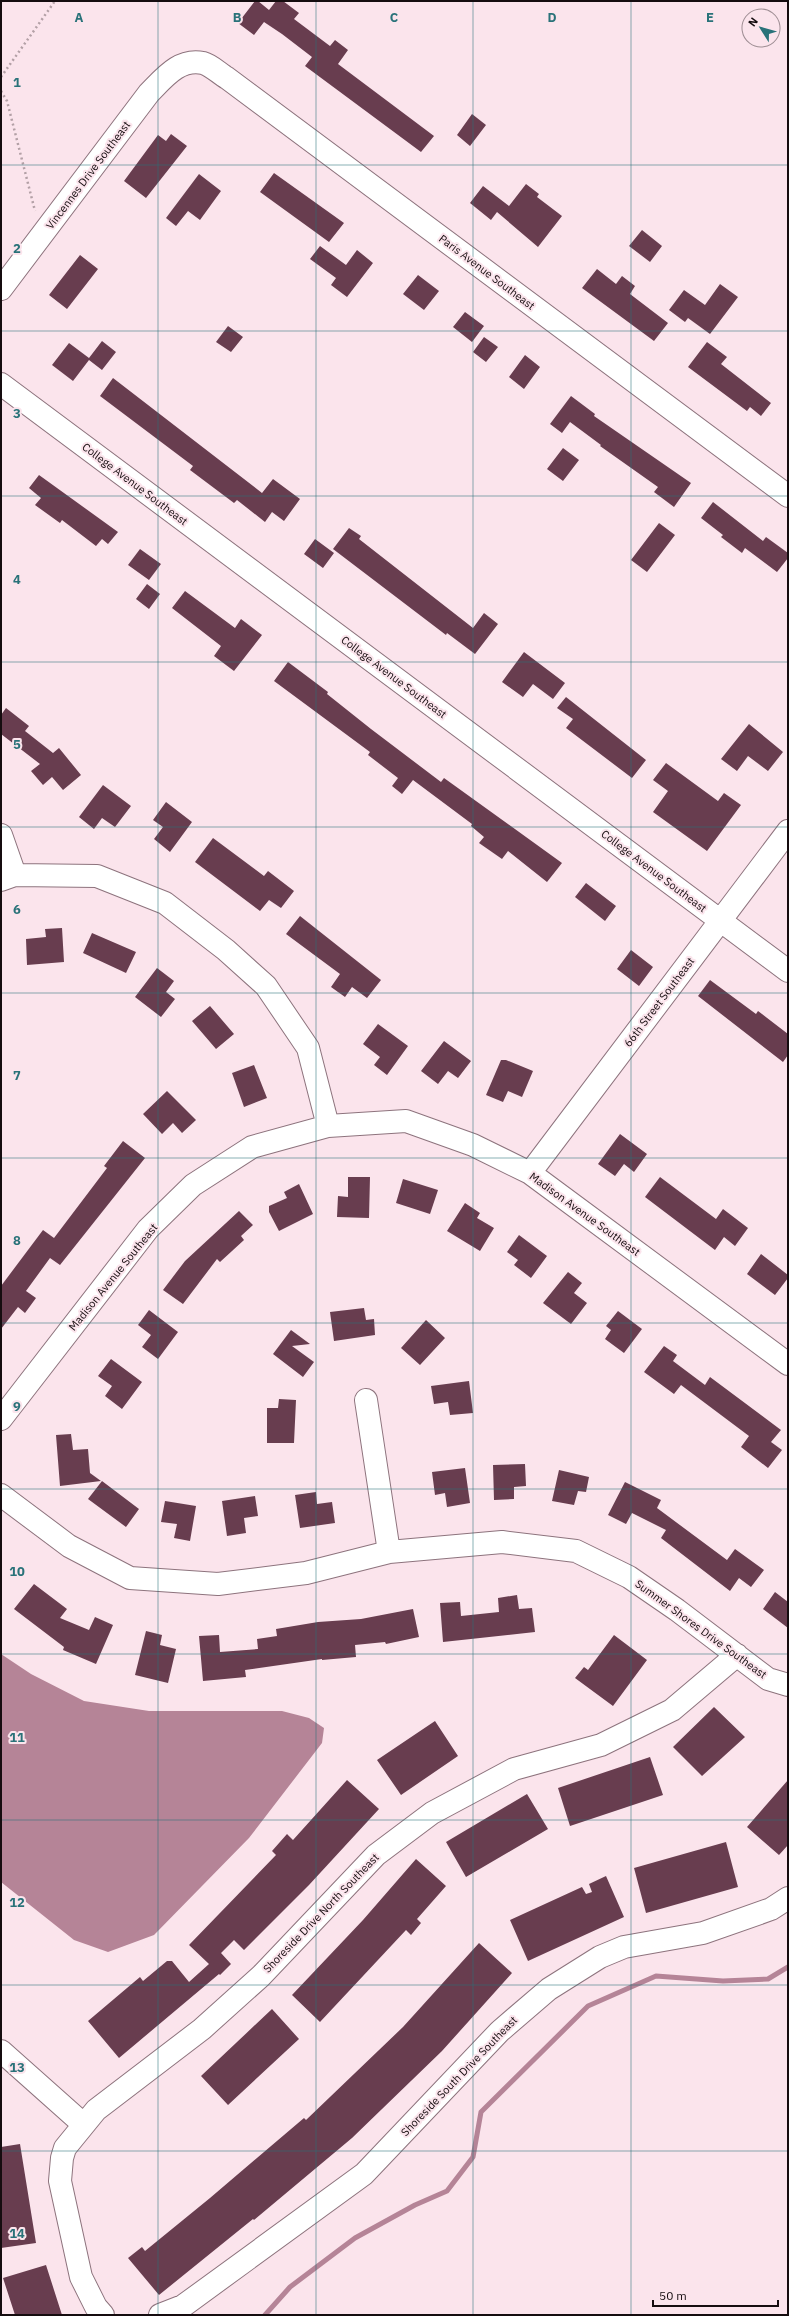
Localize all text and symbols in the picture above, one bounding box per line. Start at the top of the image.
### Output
north arrow [741,8,781,48]
text: A [75,9,84,26]
text: B [233,9,242,26]
text: C [390,9,399,26]
text: D [547,9,557,26]
text: E [706,9,714,26]
text: N [745,15,761,29]
text: 1 [13,74,21,91]
street label: Vincennes Drive Southeast [43,118,133,232]
street label: Paris Avenue Southeast [436,231,538,313]
text: 2 [13,240,21,257]
text: 3 [13,405,21,422]
street label: College Avenue Southeast [79,440,191,528]
text: 4 [13,571,21,588]
street label: College Avenue Southeast [338,633,450,721]
text: 5 [13,736,21,753]
street label: College Avenue Southeast [598,827,710,915]
text: 6 [13,901,21,918]
street label: 66th Street Southeast [621,954,697,1050]
text: 7 [13,1067,21,1084]
street label: Madison Avenue Southeast [527,1169,643,1259]
street label: Madison Avenue Southeast [66,1221,161,1333]
text: 8 [13,1232,21,1249]
text: 9 [13,1398,21,1415]
text: 10 [9,1563,25,1580]
street label: Summer Shores Drive Southeast [632,1576,770,1682]
text: 11 [9,1729,25,1746]
street label: Shoreside Drive North Southeast [260,1850,382,1976]
text: 12 [9,1894,25,1911]
street label: Shoreside South Drive Southeast [398,2013,520,2139]
text: 13 [9,2059,25,2076]
text: 14 [9,2225,25,2242]
scale bar [653,2282,778,2308]
text: 50 m [659,2288,687,2303]

